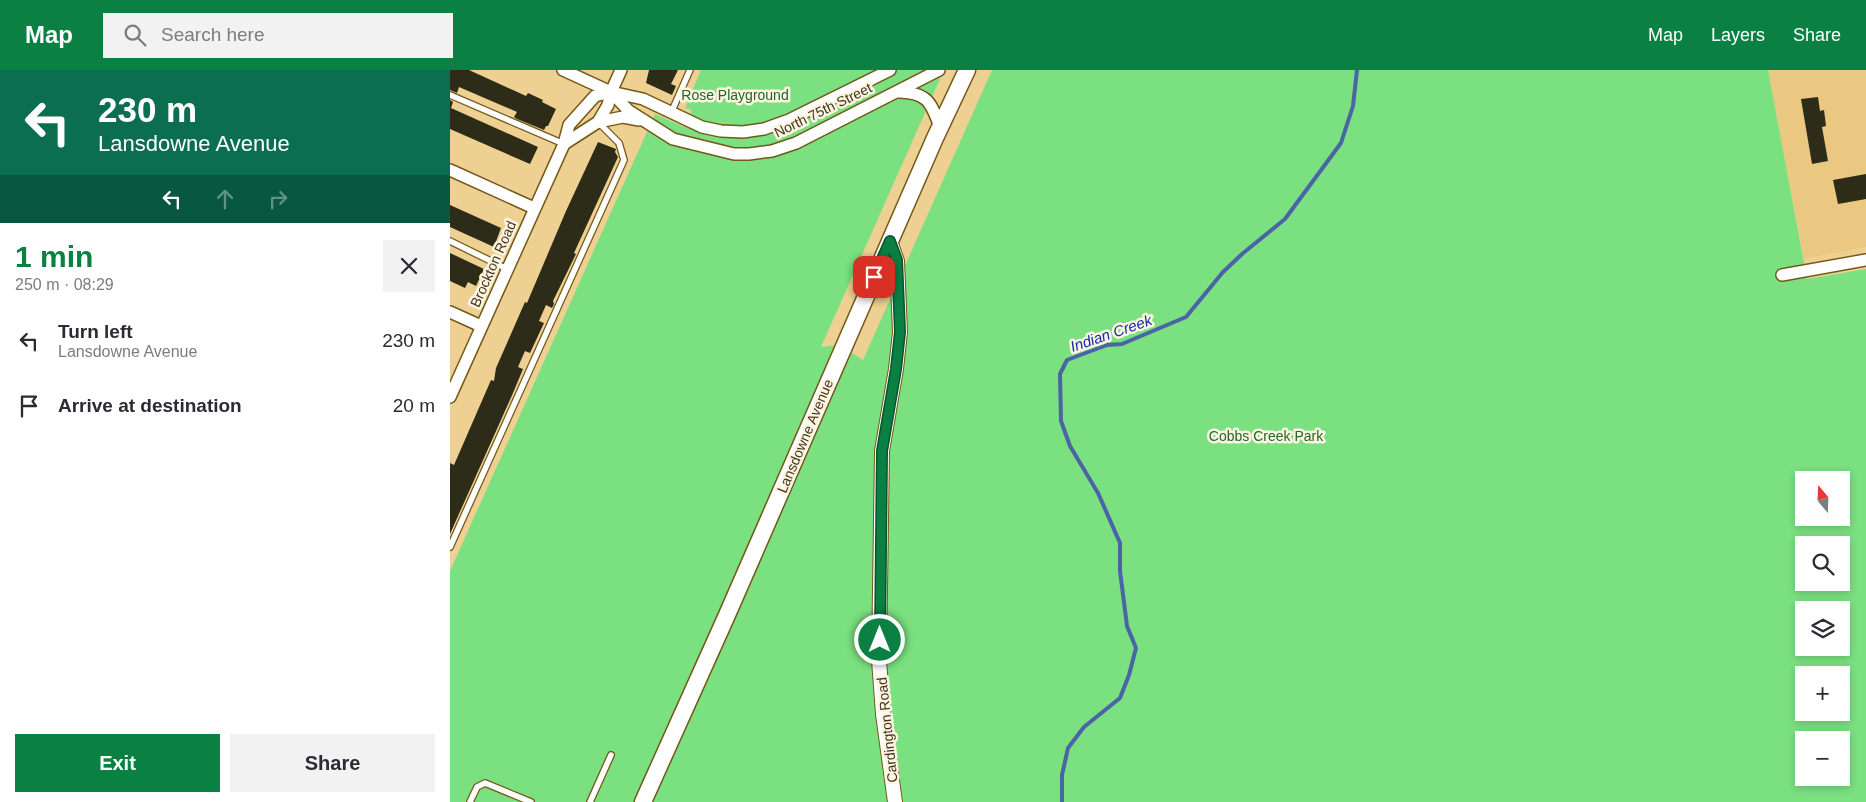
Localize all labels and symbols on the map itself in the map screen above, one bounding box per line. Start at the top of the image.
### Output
street label: North 75th Street [772,79,875,141]
park label: Rose Playground [681,87,789,103]
street label: Brockton Road [467,218,519,310]
pin [853,256,895,298]
water label: Indian Creek [1068,311,1155,355]
street label: Lansdowne Avenue [774,377,836,495]
park label: Cobbs Creek Park [1209,428,1324,444]
north arrow [1795,471,1850,526]
position arrow [853,613,905,665]
street label: Cardington Road [874,677,900,783]

